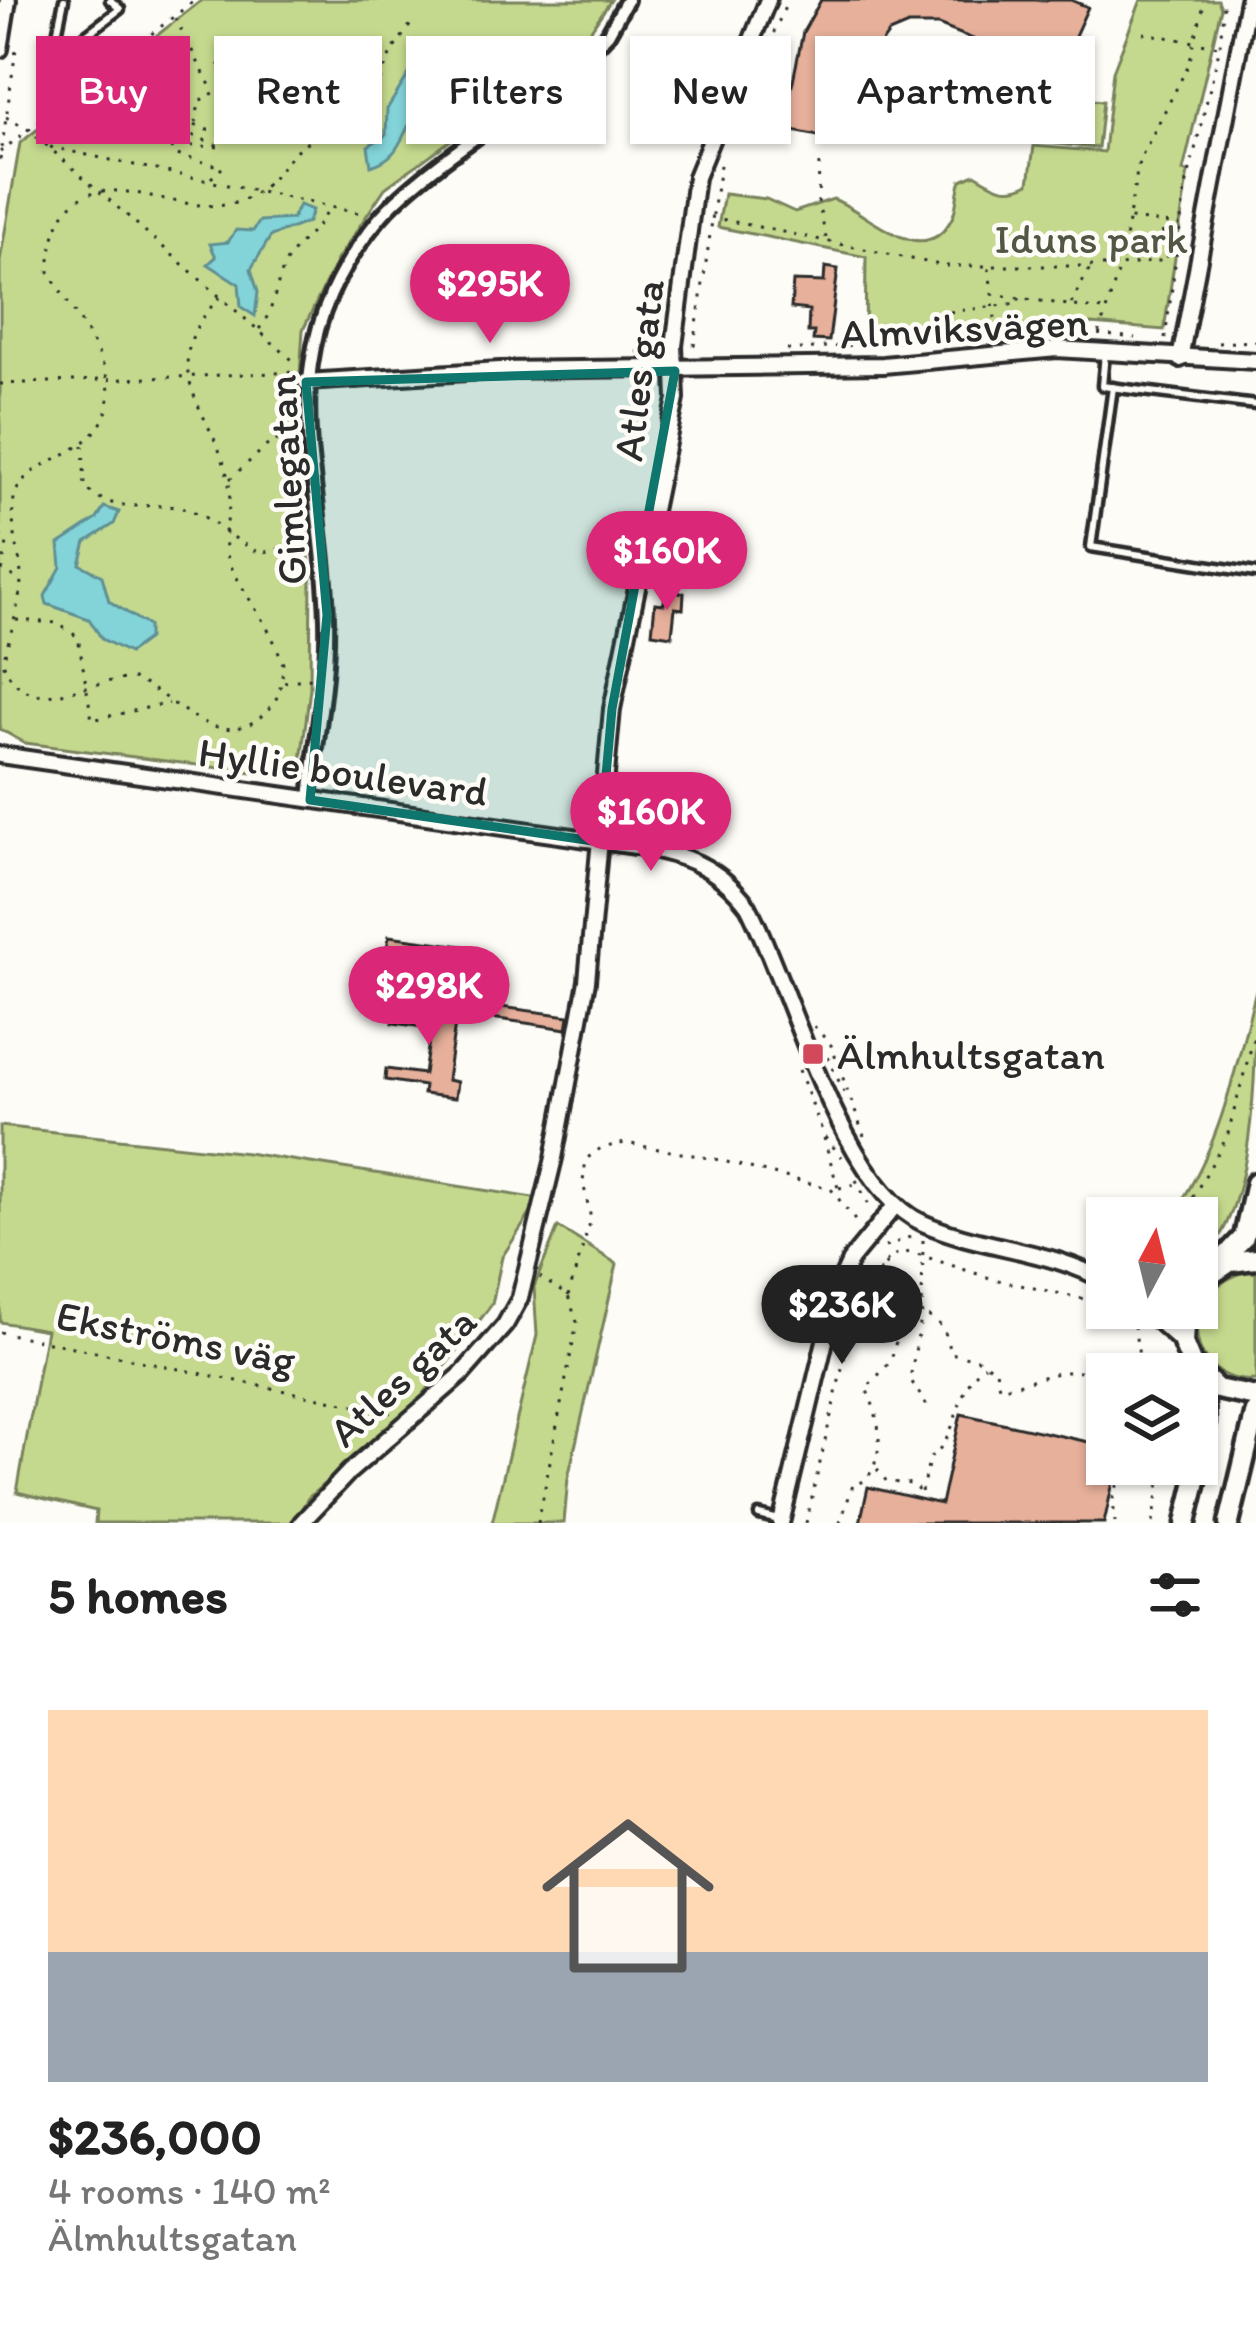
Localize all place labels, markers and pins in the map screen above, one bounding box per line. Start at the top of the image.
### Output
pin: $295K [406,244,574,346]
pin: $160K [583,511,751,613]
pin: $160K [567,772,735,874]
pin: $298K [345,946,513,1048]
place label: Älmhultsgatan [837,1029,1105,1080]
marker: Älmhultsgatan [800,1041,826,1067]
pin: $236K [758,1265,926,1367]

